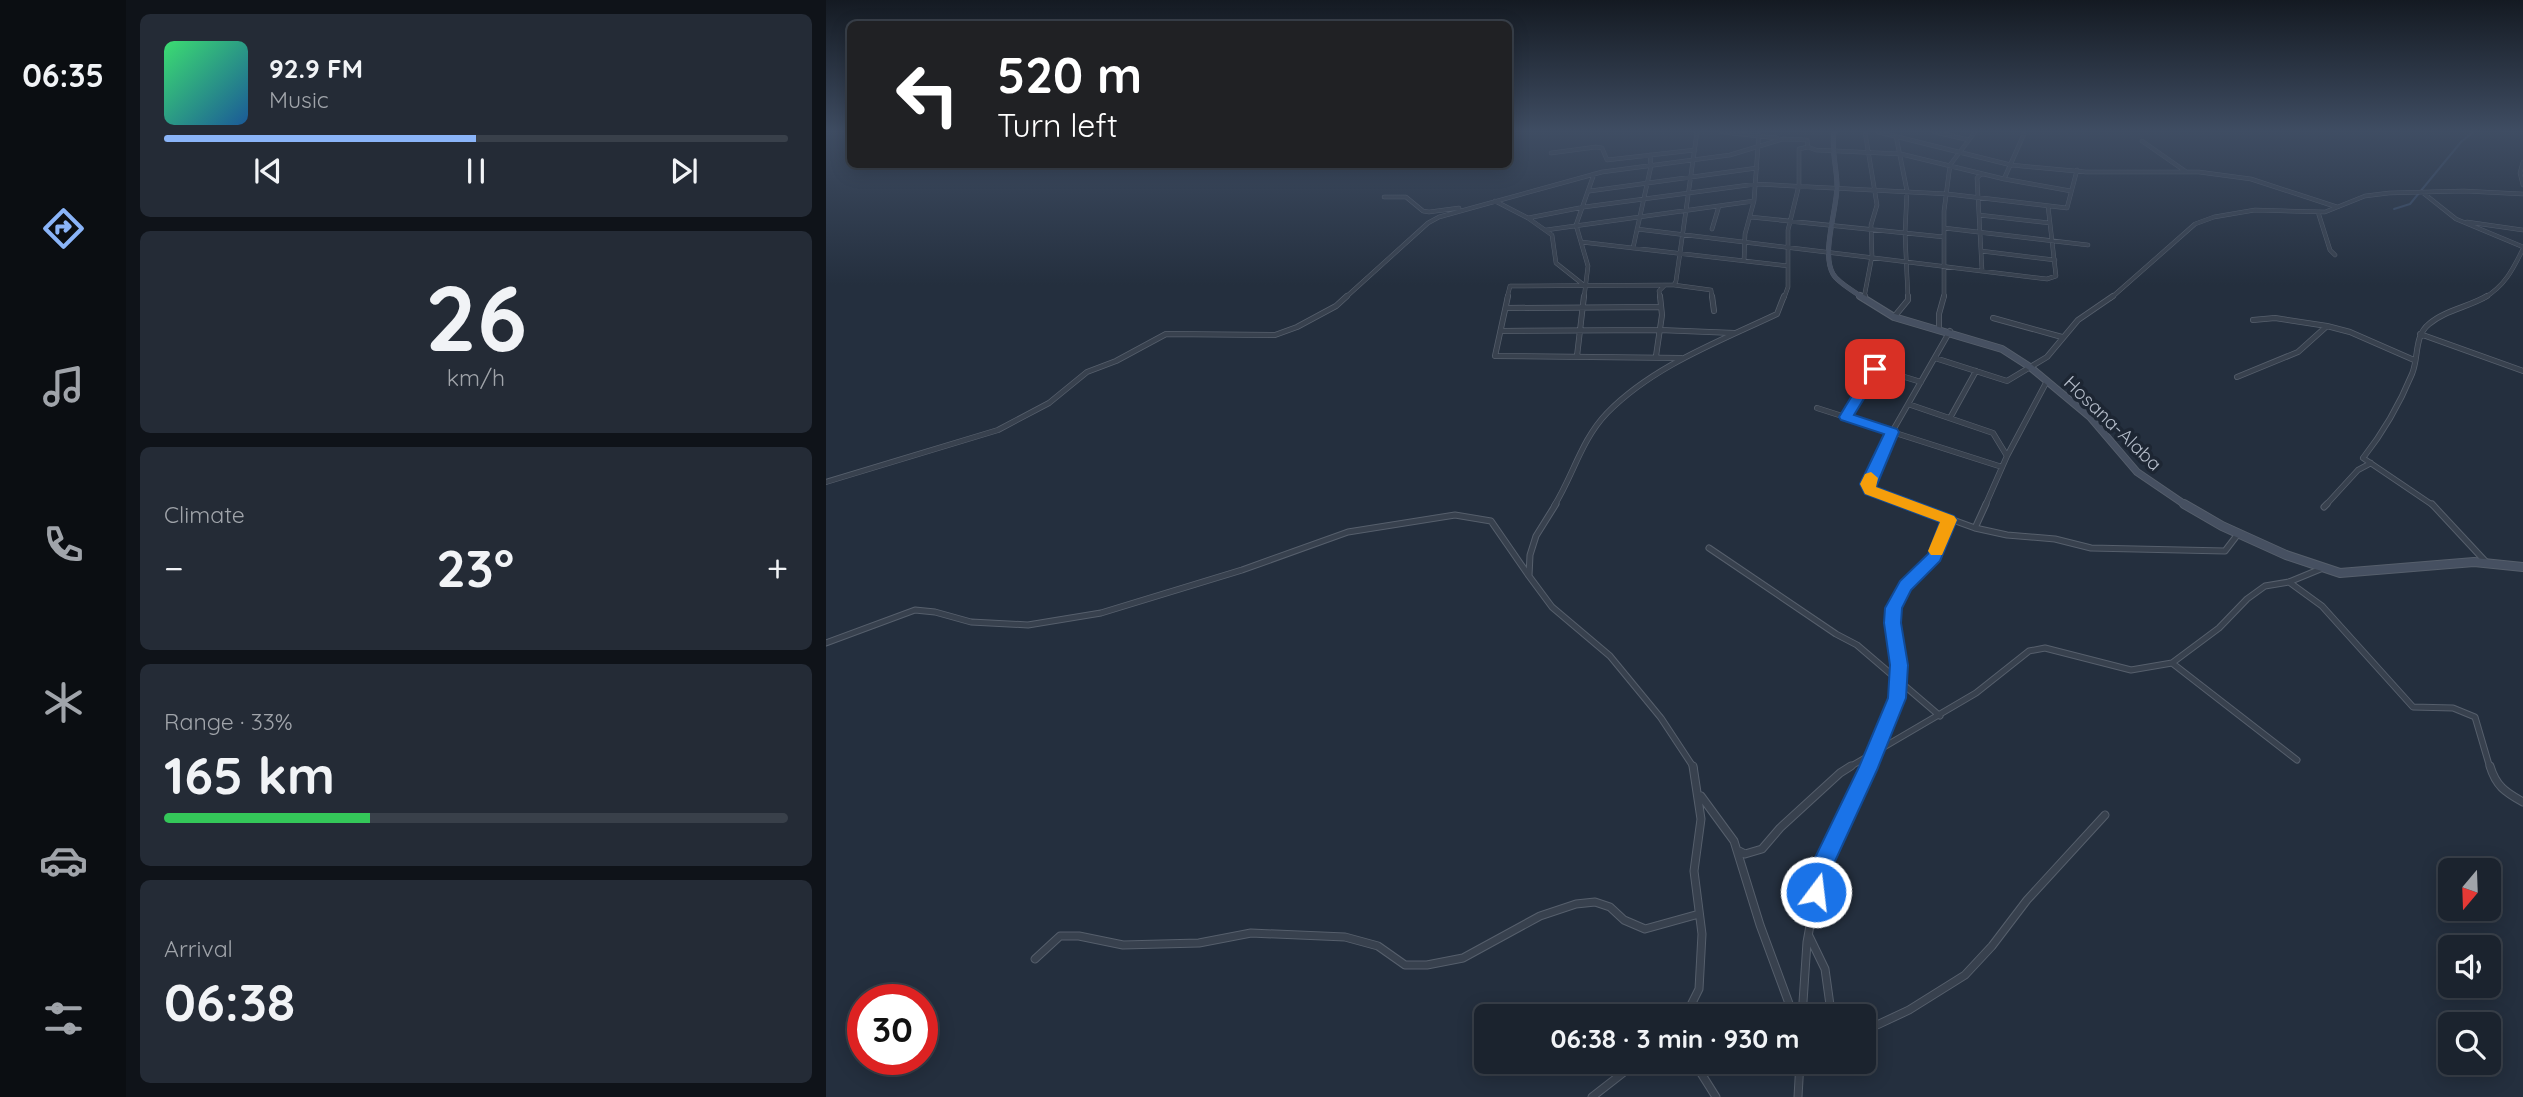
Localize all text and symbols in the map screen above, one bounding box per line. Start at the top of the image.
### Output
text: 520 m [997,44,1142,105]
icon: left [882,49,973,140]
text: 92.9 FM [269,52,363,85]
text: 06:35 [22,55,104,95]
text: Music [269,85,329,114]
text: Turn left [997,105,1118,145]
icon: previous [249,152,287,190]
icon: pause [457,152,495,190]
icon: next [665,152,703,190]
icon: directions [39,204,88,253]
text: 26 [425,260,527,374]
pin [1845,339,1905,399]
icon: arrive [1856,350,1894,388]
icon: music [39,362,88,411]
text: km/h [447,363,505,392]
street label: Hosana-Alaba [2059,370,2167,476]
text: Climate [164,500,245,529]
icon: phone [39,520,88,569]
text: 23° [436,535,514,600]
text: − [164,544,184,592]
text: + [767,544,788,592]
icon: climate [39,678,88,727]
text: Range · 33% [164,707,293,736]
text: 165 km [164,742,335,807]
icon: car [39,836,88,885]
position arrow [1779,855,1853,929]
north arrow [2438,858,2501,920]
map controls [2438,858,2501,1075]
text: Arrival [164,934,233,963]
button: sound [2438,935,2501,998]
text: 06:38 [164,969,295,1034]
speed limit sign: 30 [847,984,938,1075]
icon: filters [39,994,88,1043]
button: search [2438,1012,2501,1075]
text: 06:38 · 3 min · 930 m [1550,1022,1800,1055]

